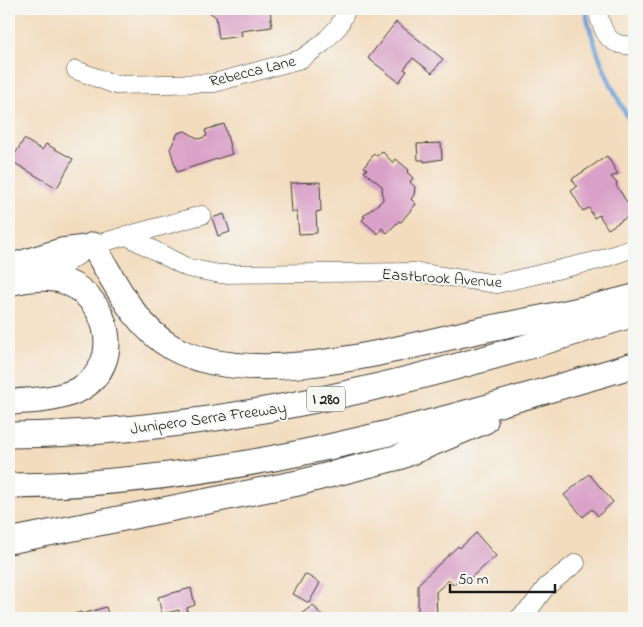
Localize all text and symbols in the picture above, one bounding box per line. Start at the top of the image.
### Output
street label: Rebecca Lane [207,49,299,94]
street label: Eastbrook Avenue [381,263,504,295]
road number: I 280 [307,386,345,412]
street label: Junipero Serra Freeway [129,396,288,442]
scale bar [450,562,556,594]
text: 50 m [458,569,489,591]

